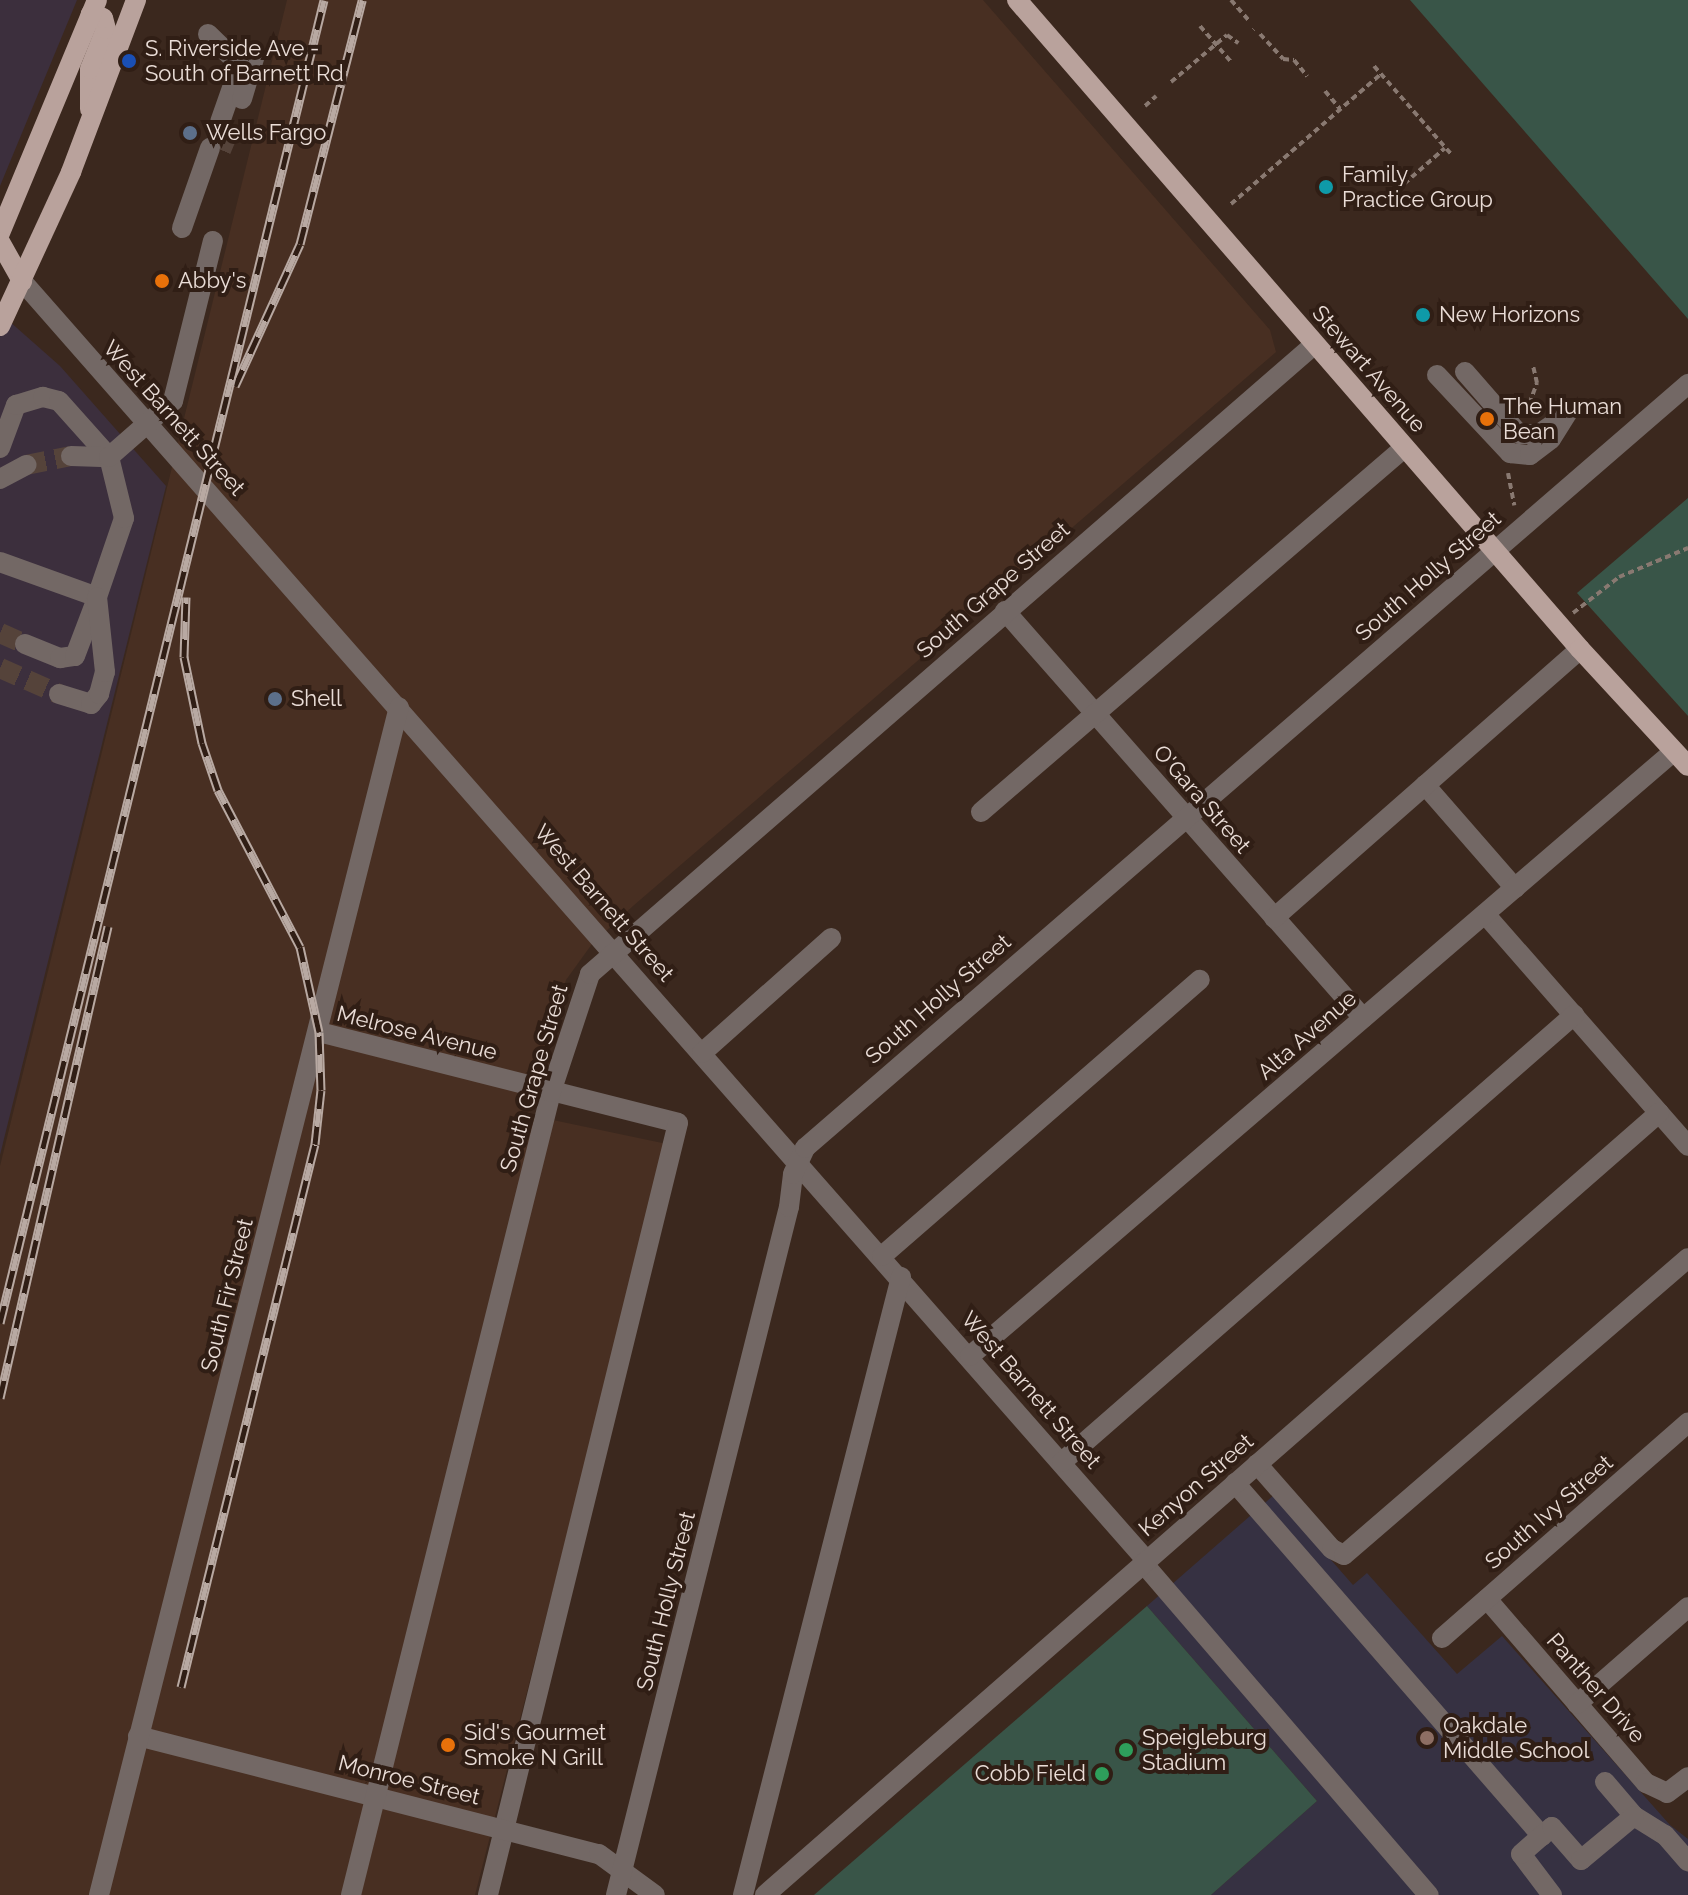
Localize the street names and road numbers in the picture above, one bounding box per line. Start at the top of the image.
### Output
street label: Stewart Avenue [1306,300,1432,438]
street label: West Barnett Street [97,335,251,501]
street label: South Holly Street [1350,505,1506,647]
street label: South Grape Street [911,516,1075,664]
street label: O'Gara Street [1148,739,1256,859]
street label: West Barnett Street [529,819,679,987]
street label: South Holly Street [860,928,1016,1070]
street label: South Grape Street [495,981,573,1175]
street label: Alta Avenue [1252,985,1362,1085]
street label: Melrose Avenue [334,1000,500,1066]
street label: South Fir Street [195,1215,259,1375]
street label: West Barnett Street [956,1306,1106,1474]
street label: Kenyon Street [1133,1428,1259,1542]
street label: South Ivy Street [1480,1449,1618,1575]
street label: South Holly Street [631,1508,701,1694]
street label: Panther Drive [1541,1628,1651,1748]
street label: Monroe Street [335,1750,483,1810]

